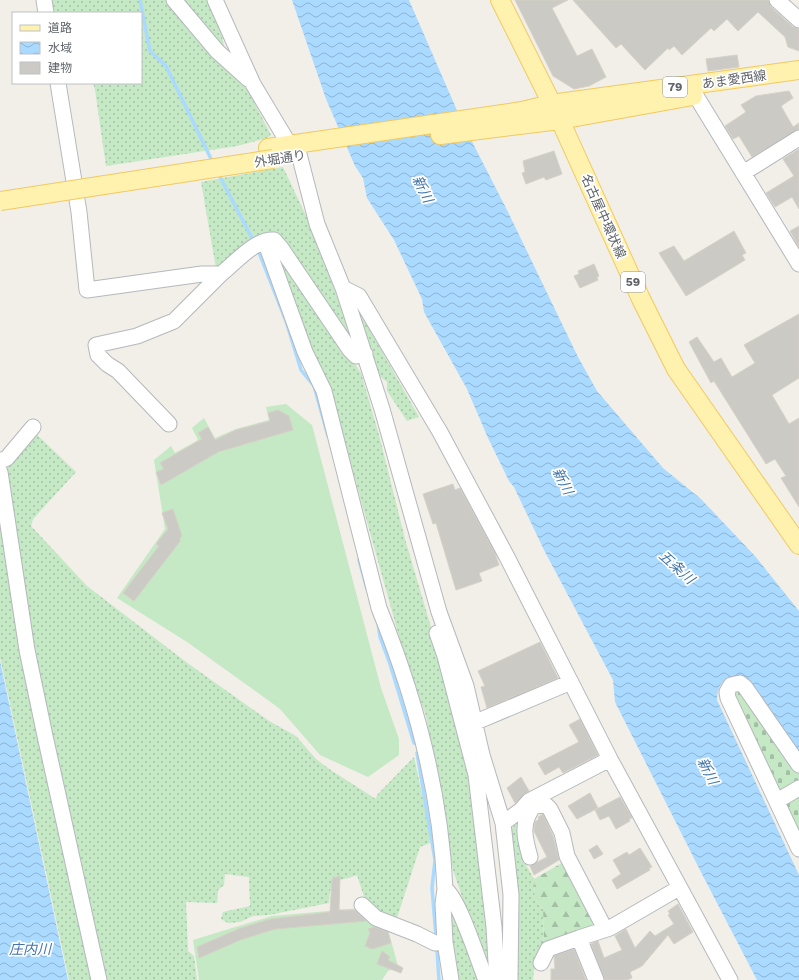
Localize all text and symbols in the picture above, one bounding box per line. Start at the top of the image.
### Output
legend [12,12,142,84]
text: 道路 [48,21,72,35]
text: 水域 [48,41,72,55]
text: 建物 [48,61,72,75]
street label: あま愛西線 [701,68,767,91]
road number: 79 [663,77,687,97]
street label: 外堀通り [253,147,307,170]
street label: 名古屋中環状線 [578,172,629,261]
water label: 新川 [410,173,437,207]
road number: 59 [621,272,645,292]
water label: 新川 [550,465,577,499]
water label: 五条川 [656,547,699,588]
water label: 新川 [695,755,722,789]
water label: 庄内川 [9,941,53,957]

